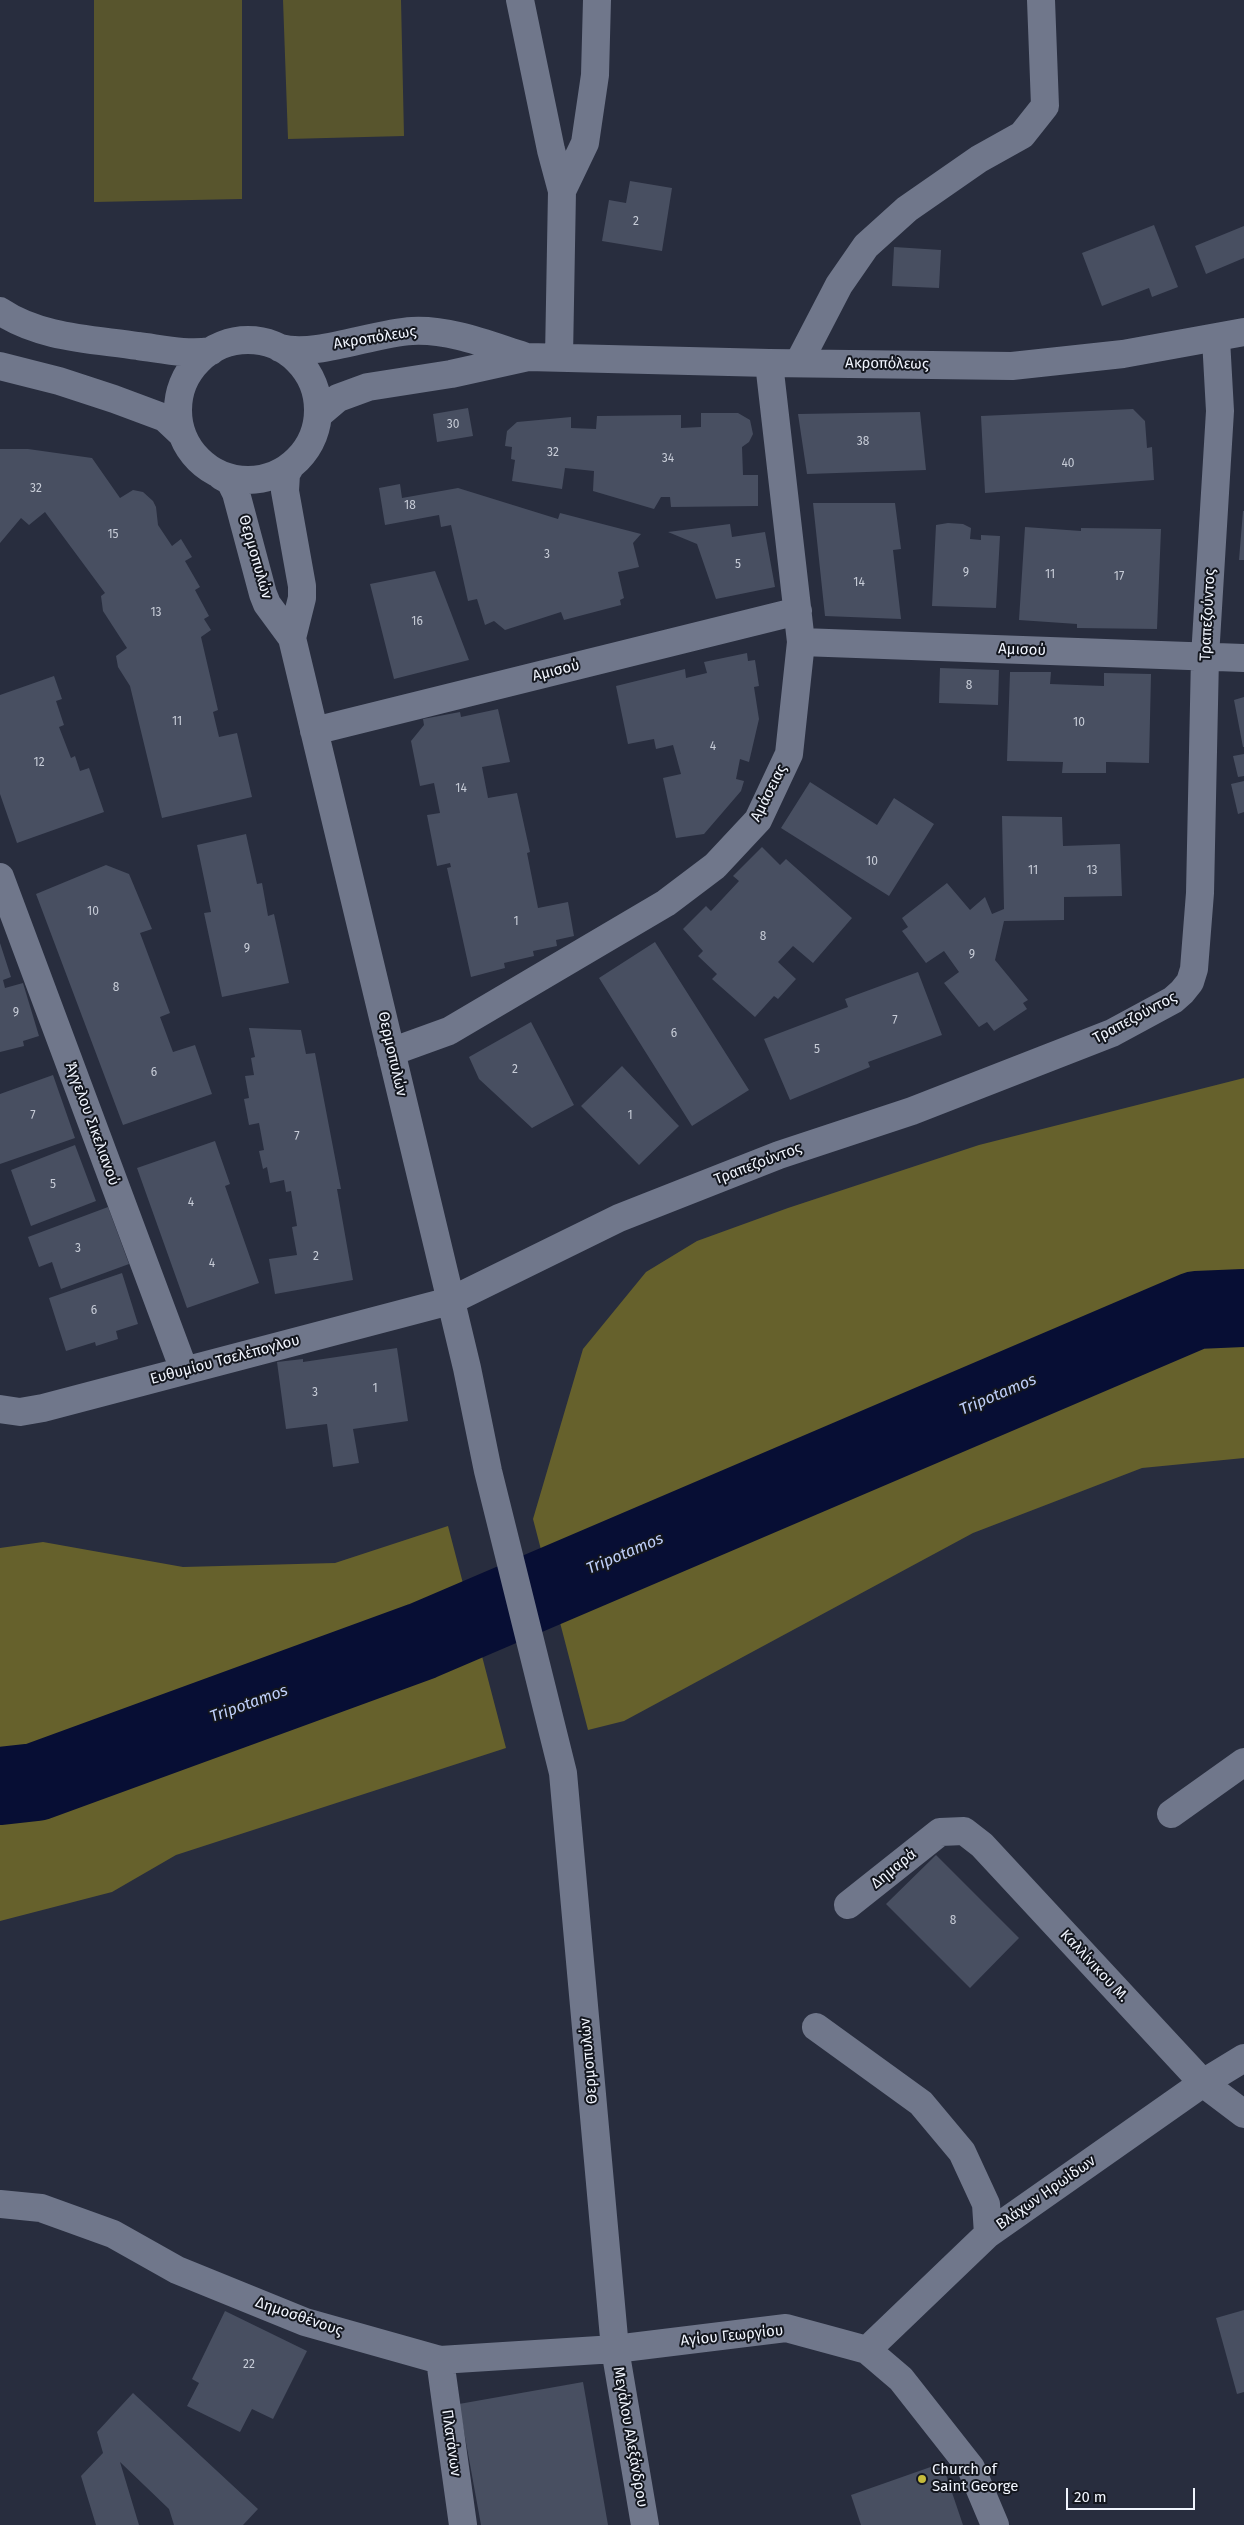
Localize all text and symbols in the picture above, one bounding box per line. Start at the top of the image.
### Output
house number: 2 [633,215,639,229]
street label: Ακροπόλεως [332,323,418,353]
street label: Ακροπόλεως [845,354,929,374]
house number: 30 [447,418,459,432]
house number: 38 [857,435,869,449]
house number: 32 [547,446,559,460]
house number: 34 [662,452,674,466]
house number: 40 [1061,457,1075,471]
house number: 32 [30,482,42,496]
house number: 18 [404,499,416,513]
street label: Θερμοπυλών [234,513,276,601]
house number: 15 [107,528,119,542]
house number: 3 [544,548,550,562]
house number: 5 [735,558,741,572]
house number: 9 [963,566,969,580]
house number: 11 [1045,568,1055,582]
street label: Τραπεζούντος [1197,568,1219,662]
house number: 17 [1114,570,1124,584]
house number: 14 [853,576,865,590]
house number: 13 [150,606,162,620]
house number: 16 [411,615,423,629]
street label: Αμισού [998,640,1046,660]
street label: Αμισού [531,656,581,686]
house number: 8 [966,679,972,693]
house number: 11 [172,715,182,729]
house number: 10 [1073,716,1085,730]
house number: 4 [710,740,716,754]
house number: 12 [33,756,45,770]
street label: Αμάσειας [747,761,791,825]
house number: 14 [455,782,467,796]
house number: 10 [866,855,878,869]
house number: 11 [1028,864,1038,878]
house number: 13 [1086,864,1098,878]
house number: 10 [87,905,99,919]
house number: 1 [513,915,519,929]
house number: 8 [760,930,766,944]
house number: 9 [244,942,250,956]
house number: 9 [969,948,975,962]
house number: 8 [113,981,119,995]
street label: Τραπεζούντος [1090,988,1180,1048]
house number: 9 [13,1006,19,1020]
street label: Θερμοπυλών [374,1010,410,1098]
house number: 7 [892,1014,898,1028]
house number: 6 [671,1027,677,1041]
house number: 5 [814,1043,820,1057]
street label: Άγγελου Σικελιανού [61,1060,123,1188]
house number: 2 [512,1063,518,1077]
house number: 6 [151,1066,157,1080]
house number: 7 [30,1109,36,1123]
house number: 1 [627,1109,633,1123]
house number: 7 [294,1130,300,1144]
street label: Τραπεζούντος [712,1139,804,1189]
house number: 5 [50,1178,56,1192]
house number: 4 [188,1196,194,1210]
house number: 3 [75,1242,81,1256]
house number: 2 [313,1250,319,1264]
house number: 4 [209,1257,215,1271]
house number: 6 [91,1304,97,1318]
street label: Ευθυμίου Τσελέπογλου [148,1331,302,1389]
water label: Tripotamos [957,1370,1039,1420]
house number: 1 [372,1382,378,1396]
house number: 3 [312,1386,318,1400]
water label: Tripotamos [584,1529,666,1579]
water label: Tripotamos [207,1681,291,1727]
street label: Δημαρά [868,1845,920,1893]
house number: 8 [950,1914,956,1928]
street label: Καλλίνικου Μ. [1056,1926,1132,2006]
street label: Θερμοπυλών [576,2017,602,2105]
street label: Βλάχων Ηρωίδων [993,2152,1099,2234]
street label: Δημοσθένους [253,2294,345,2340]
street label: Αγίου Γεωργίου [680,2322,784,2350]
house number: 22 [243,2358,255,2372]
street label: Μεγάλου Αλεξάνδρου [609,2365,651,2509]
street label: Πλατάνων [437,2408,465,2478]
place label: Church of Saint George [932,2461,1018,2496]
marker: Church of Saint George [916,2473,928,2485]
scale bar [1069,2478,1198,2510]
text: 20 m [1074,2488,1107,2506]

